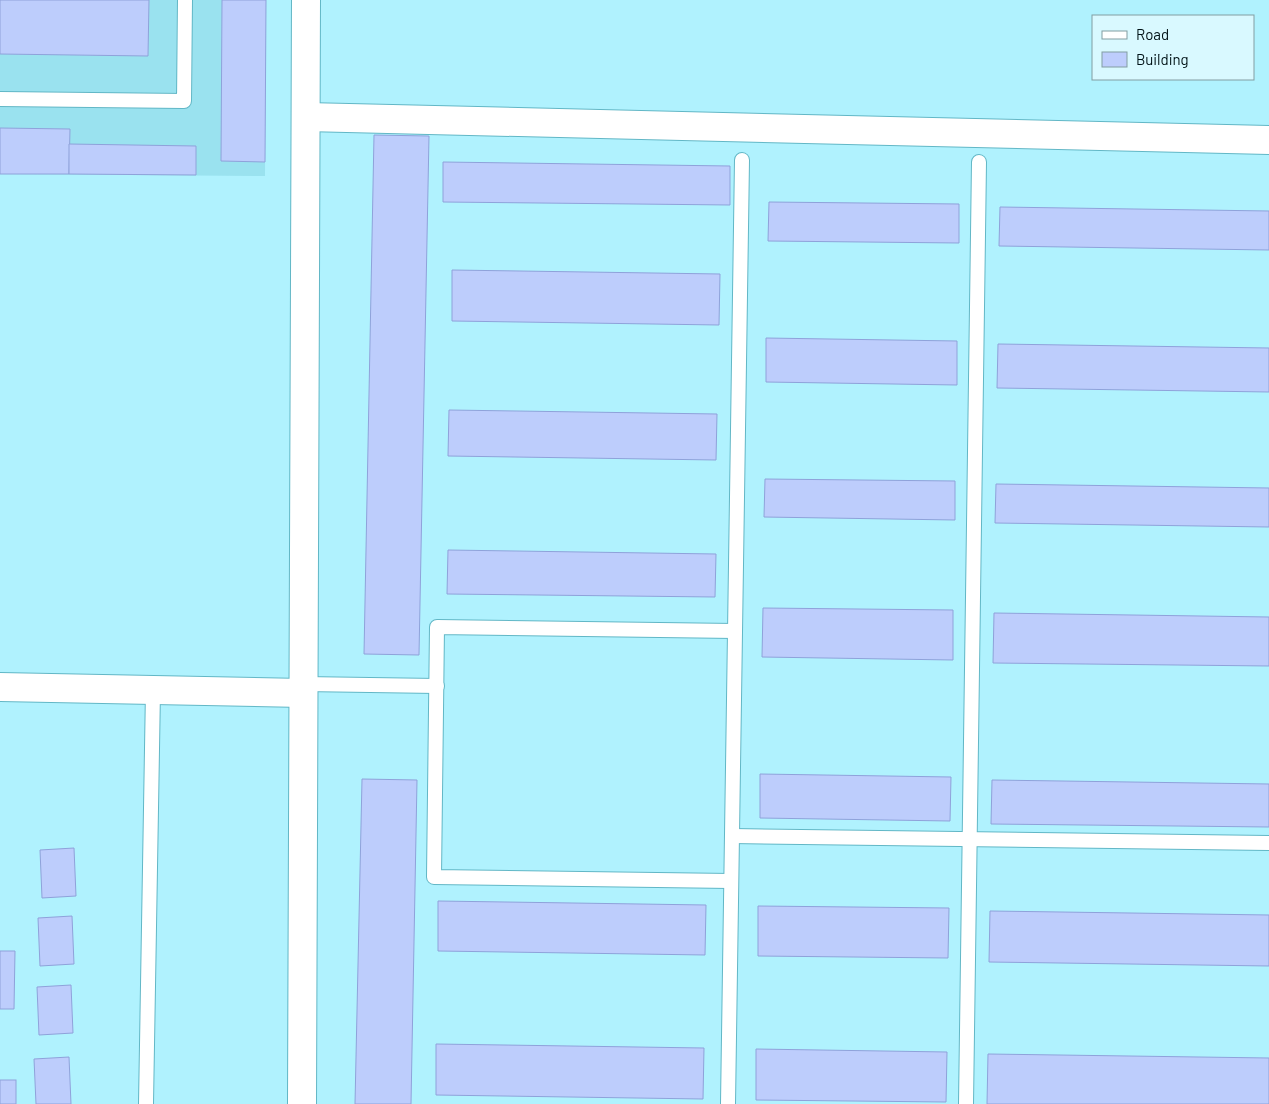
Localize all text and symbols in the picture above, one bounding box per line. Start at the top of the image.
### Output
legend [1092,15,1254,80]
text: Road [1136,25,1169,43]
text: Building [1136,50,1189,68]

